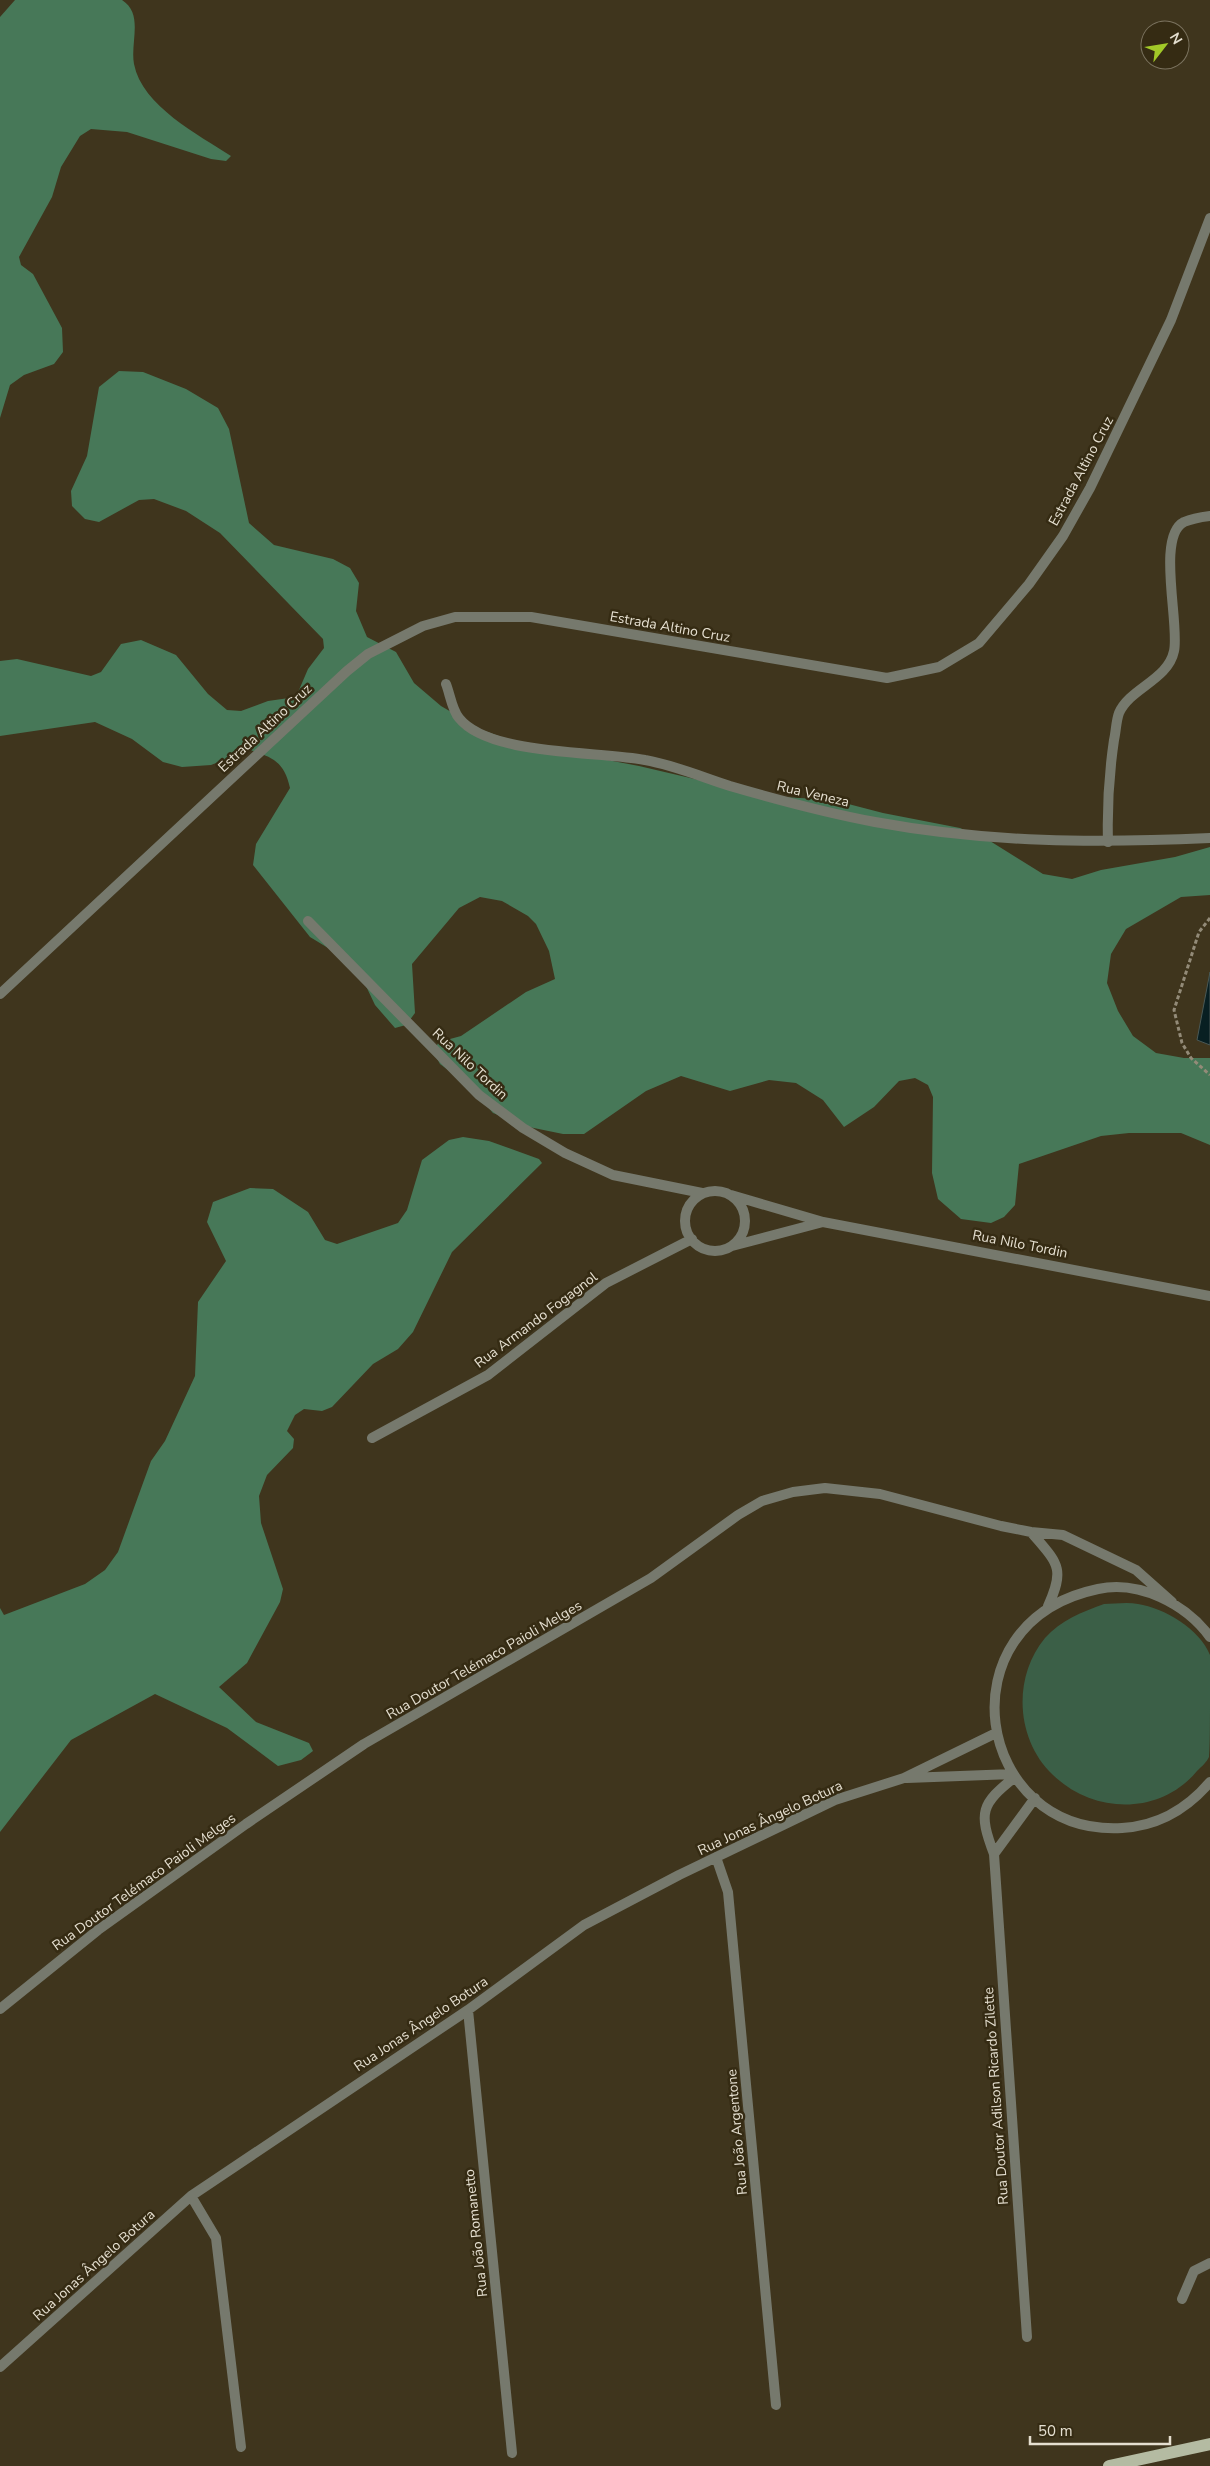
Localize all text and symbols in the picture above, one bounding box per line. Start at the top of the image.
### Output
north arrow [1140,20,1190,70]
text: N [1165,29,1187,48]
street label: Estrada Altino Cruz [1044,412,1118,529]
street label: Estrada Altino Cruz [608,607,732,647]
street label: Estrada Altino Cruz [214,679,316,776]
street label: Rua Veneza [775,776,851,812]
street label: Rua Nilo Tordin [428,1024,512,1104]
street label: Rua Nilo Tordin [971,1225,1069,1263]
street label: Rua Armando Fogagnol [471,1267,602,1373]
street label: Rua Doutor Telémaco Paioli Melges [383,1596,585,1724]
street label: Rua Jonas Ângelo Botura [694,1776,846,1860]
street label: Rua Doutor Telémaco Paioli Melges [48,1809,240,1955]
street label: Rua Jonas Ângelo Botura [350,1972,492,2076]
street label: Rua Doutor Adilson Ricardo Zilette [979,1987,1013,2205]
street label: Rua João Argentone [722,2068,752,2196]
street label: Rua João Romanetto [460,2168,492,2298]
street label: Rua Jonas Ângelo Botura [29,2205,159,2325]
scale bar [1030,2414,1170,2446]
text: 50 m [1038,2421,1073,2441]

